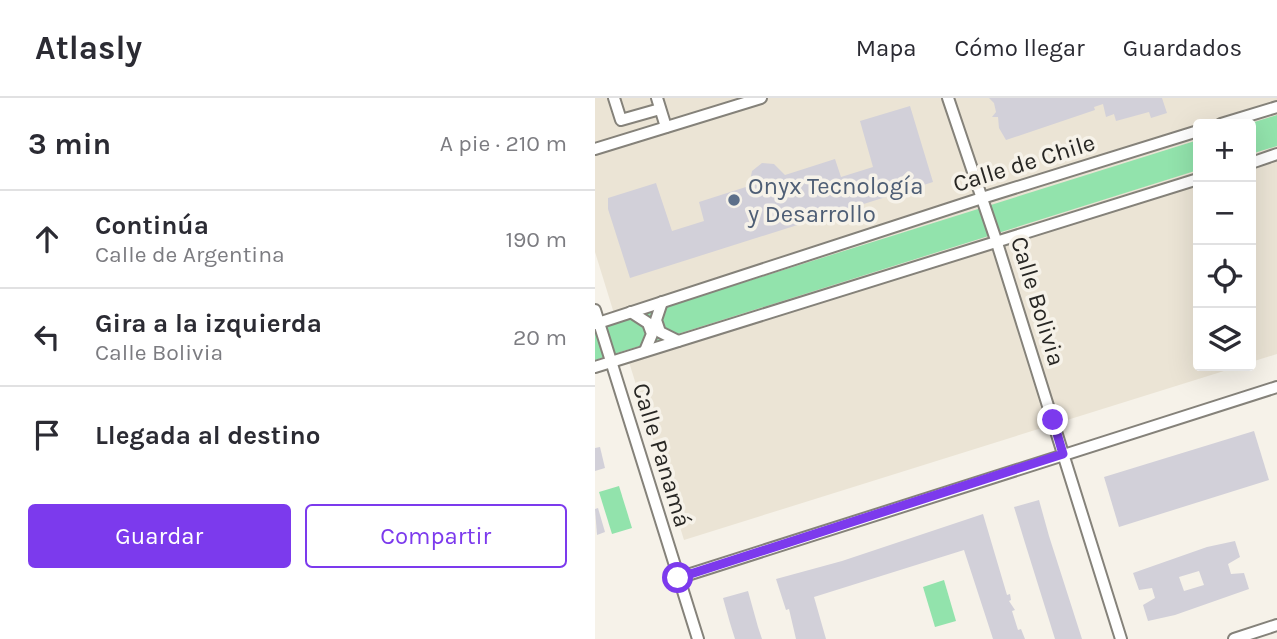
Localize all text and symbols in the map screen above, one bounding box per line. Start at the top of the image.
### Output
text: Atlasly [35,29,142,67]
text: Mapa [856,34,916,62]
text: Cómo llegar [954,34,1085,62]
text: Guardados [1123,34,1242,62]
map controls [1193,119,1256,371]
button: + [1193,119,1256,182]
text: 3 min [28,126,111,162]
street label: Calle de Chile [950,128,1098,198]
text: A pie · 210 m [440,130,567,157]
place label: Onyx Tecnología y Desarrollo [747,172,923,228]
button: − [1193,182,1256,245]
marker: Onyx Tecnología y Desarrollo [726,192,742,208]
text: Continúa [95,210,209,241]
icon: ahead [28,220,66,258]
text: 190 m [505,226,567,253]
street label: Calle Bolivia [1005,233,1071,369]
text: Calle de Argentina [95,241,285,268]
button: locate [1193,245,1256,308]
text: Gira a la izquierda [95,308,322,339]
button: layers [1193,308,1256,371]
icon: left [28,318,66,356]
text: 20 m [513,324,567,351]
text: Calle Bolivia [95,339,223,366]
street label: Calle Panamá [627,380,697,530]
route end [1037,404,1068,435]
icon: arrive [28,416,66,454]
text: Llegada al destino [95,420,321,451]
button: Guardar [28,504,291,568]
button: Compartir [305,504,567,568]
route start [662,562,693,593]

